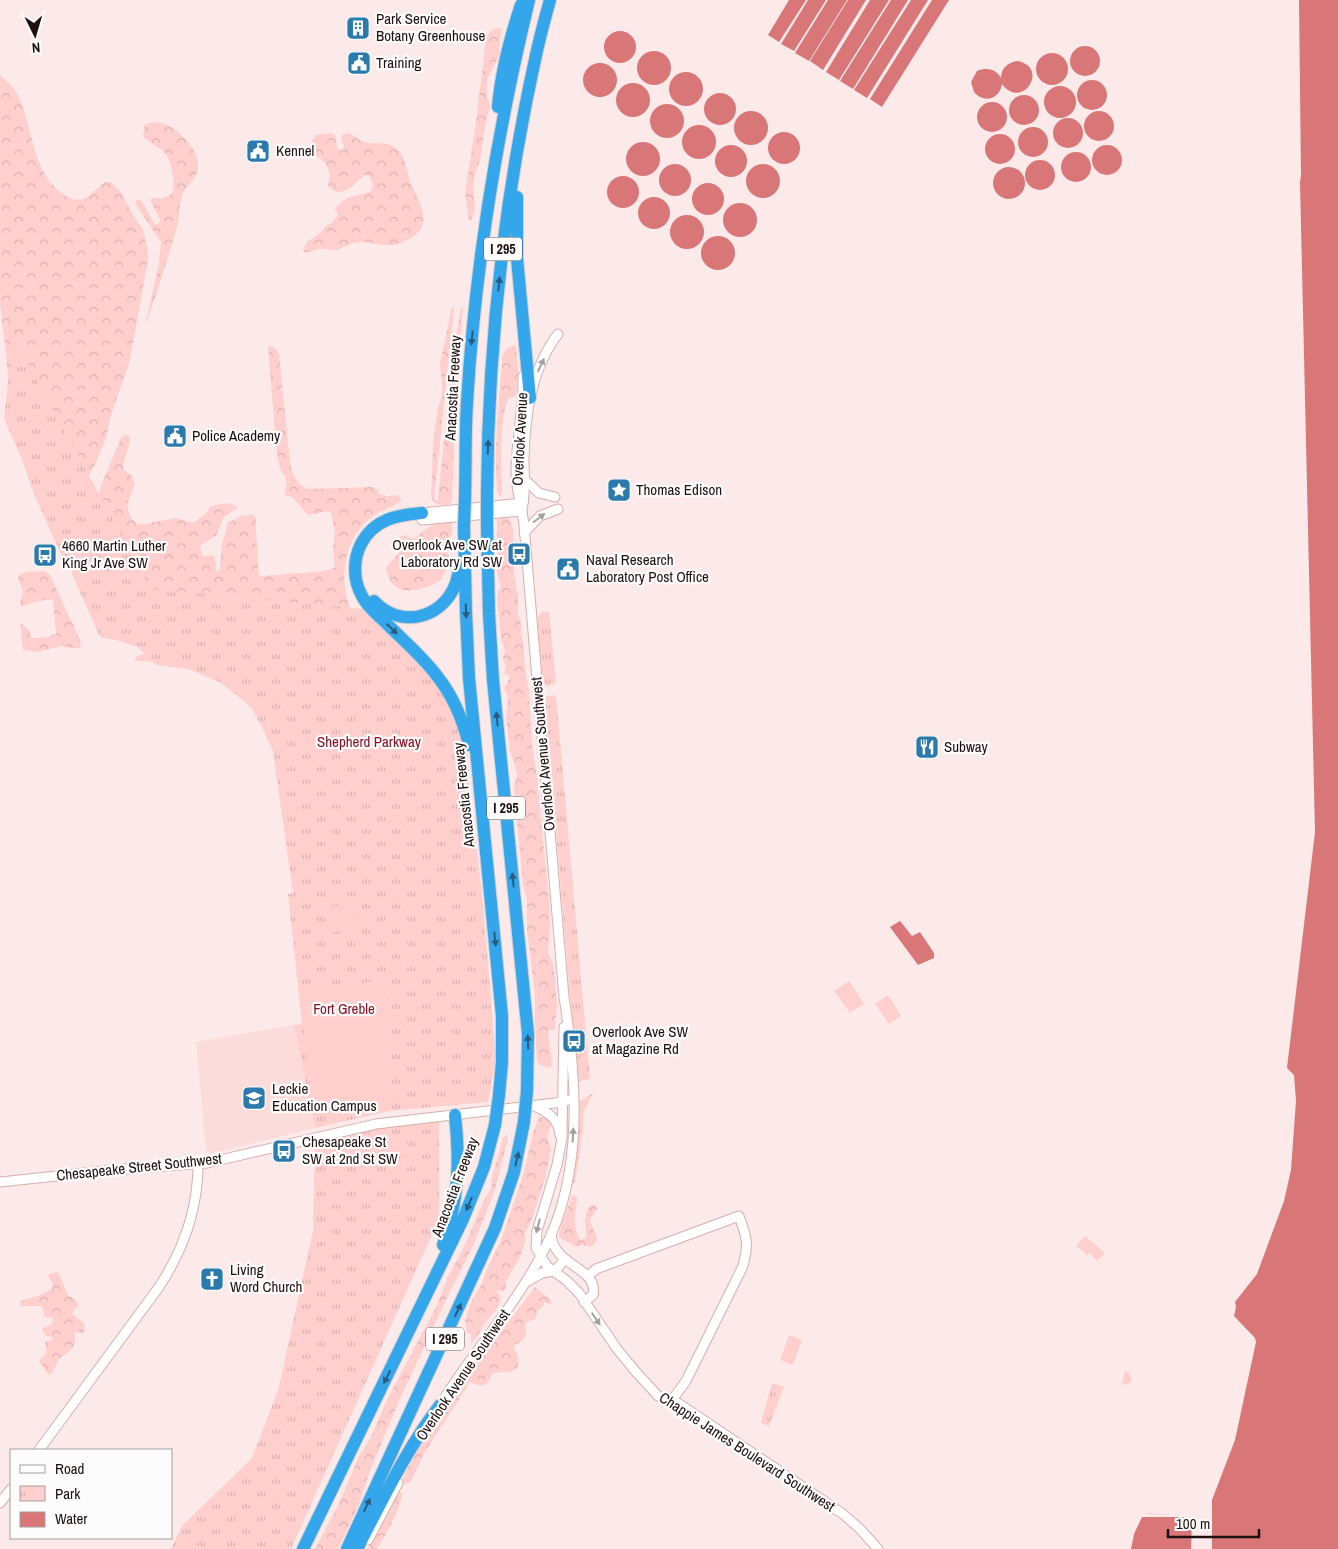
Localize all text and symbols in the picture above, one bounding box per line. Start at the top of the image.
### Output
place label: Park Service Botany Greenhouse [376,8,486,46]
north arrow [10,10,60,60]
building icon: Park Service Botany Greenhouse [345,15,371,41]
text: N [31,39,41,57]
public building icon: Training [346,50,372,76]
place label: Training [376,52,422,73]
public building icon: Kennel [245,138,271,164]
place label: Kennel [276,140,314,161]
road number: I 295 [484,238,522,260]
one-way arrow [495,276,503,292]
one-way arrow [468,331,476,347]
street label: Anacostia Freeway [439,334,466,442]
one-way arrow [537,358,545,372]
street label: Overlook Avenue [507,392,532,486]
public building icon: Police Academy [162,423,188,449]
place label: Police Academy [192,425,281,446]
one-way arrow [484,438,492,454]
place icon: Thomas Edison [606,477,632,503]
place label: Thomas Edison [636,479,722,500]
one-way arrow [532,513,546,523]
place label: Overlook Ave SW at Laboratory Rd SW [392,534,503,572]
place label: 4660 Martin Luther King Jr Ave SW [62,535,166,573]
bus stop icon: Overlook Ave SW at Laboratory Rd SW [506,541,532,567]
bus stop icon: 4660 Martin Luther King Jr Ave SW [32,542,58,568]
place label: Naval Research Laboratory Post Office [586,549,709,587]
public building icon: Naval Research Laboratory Post Office [555,556,581,582]
one-way arrow [462,603,470,619]
one-way arrow [386,623,398,635]
street label: Overlook Avenue Southwest [525,676,560,832]
one-way arrow [493,710,501,726]
park label: Shepherd Parkway [317,731,422,752]
restaurant icon: Subway [914,734,940,760]
place label: Subway [944,736,989,757]
street label: Anacostia Freeway [447,741,480,850]
road number: I 295 [487,796,525,820]
one-way arrow [509,872,517,888]
one-way arrow [491,932,499,948]
park label: Fort Greble [313,998,375,1019]
place label: Overlook Ave SW at Magazine Rd [592,1021,689,1059]
bus stop icon: Overlook Ave SW at Magazine Rd [561,1028,587,1054]
one-way arrow [524,1034,532,1050]
place label: Leckie Education Campus [272,1078,377,1116]
school or university icon: Leckie Education Campus [241,1085,267,1111]
one-way arrow [569,1127,577,1143]
place label: Chesapeake St SW at 2nd St SW [302,1131,398,1169]
street label: Anacostia Freeway [426,1133,484,1241]
bus stop icon: Chesapeake St SW at 2nd St SW [271,1138,297,1164]
street label: Chesapeake Street Southwest [55,1147,223,1186]
one-way arrow [513,1151,521,1166]
one-way arrow [465,1197,473,1212]
one-way arrow [534,1218,542,1233]
place label: Living Word Church [230,1259,302,1297]
church icon: Living Word Church [199,1266,225,1292]
one-way arrow [455,1303,463,1317]
street label: Overlook Avenue Southwest [411,1304,515,1445]
one-way arrow [591,1312,601,1326]
road number: I 295 [426,1328,464,1350]
one-way arrow [383,1370,391,1384]
street label: Chappie James Boulevard Southwest [655,1387,840,1517]
legend [10,1449,172,1539]
text: Road [55,1458,84,1479]
text: Park [55,1483,81,1504]
one-way arrow [364,1498,372,1512]
scale bar [1168,1506,1259,1538]
text: Water [55,1508,87,1529]
text: 100 m [1176,1513,1210,1534]

